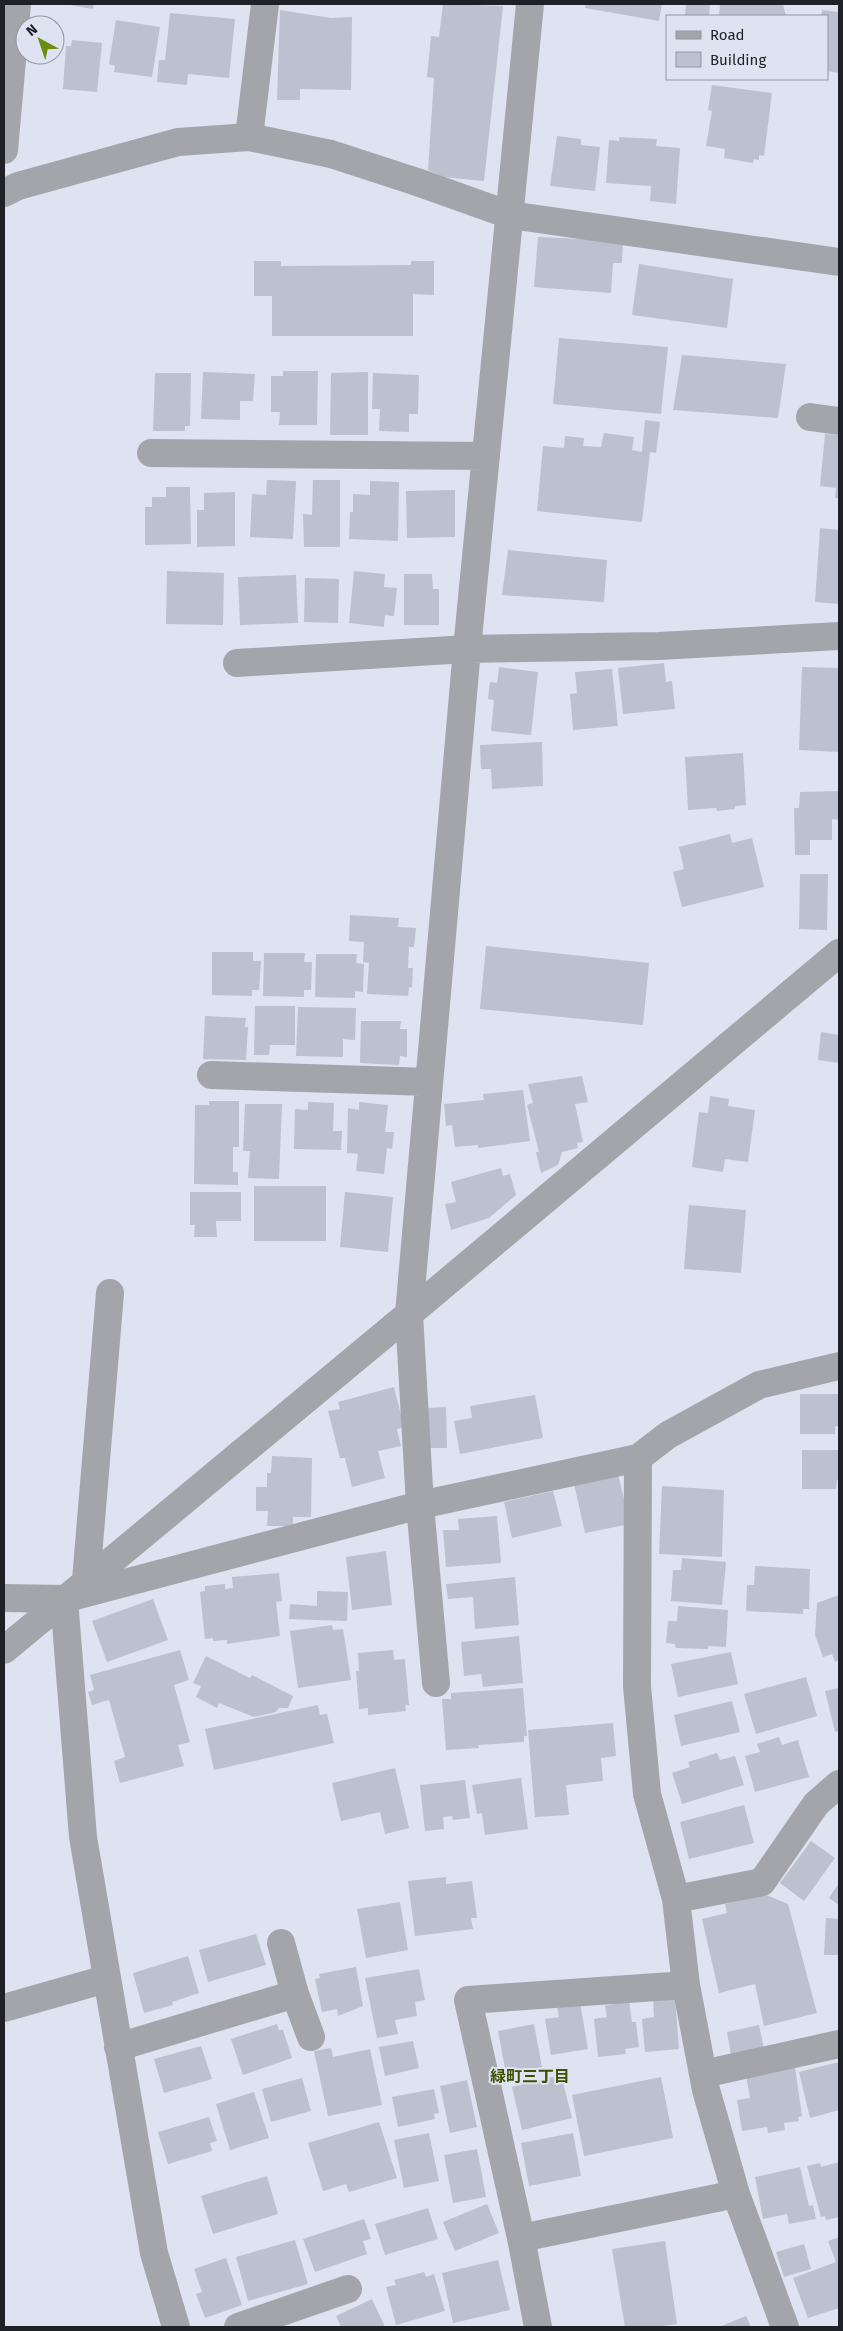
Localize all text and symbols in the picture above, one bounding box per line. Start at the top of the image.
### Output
north arrow [15,15,65,65]
legend [666,15,828,80]
text: N [23,21,41,40]
text: Road [710,26,745,44]
text: Building [710,51,766,69]
district label: 緑町三丁目 [490,2067,570,2086]

